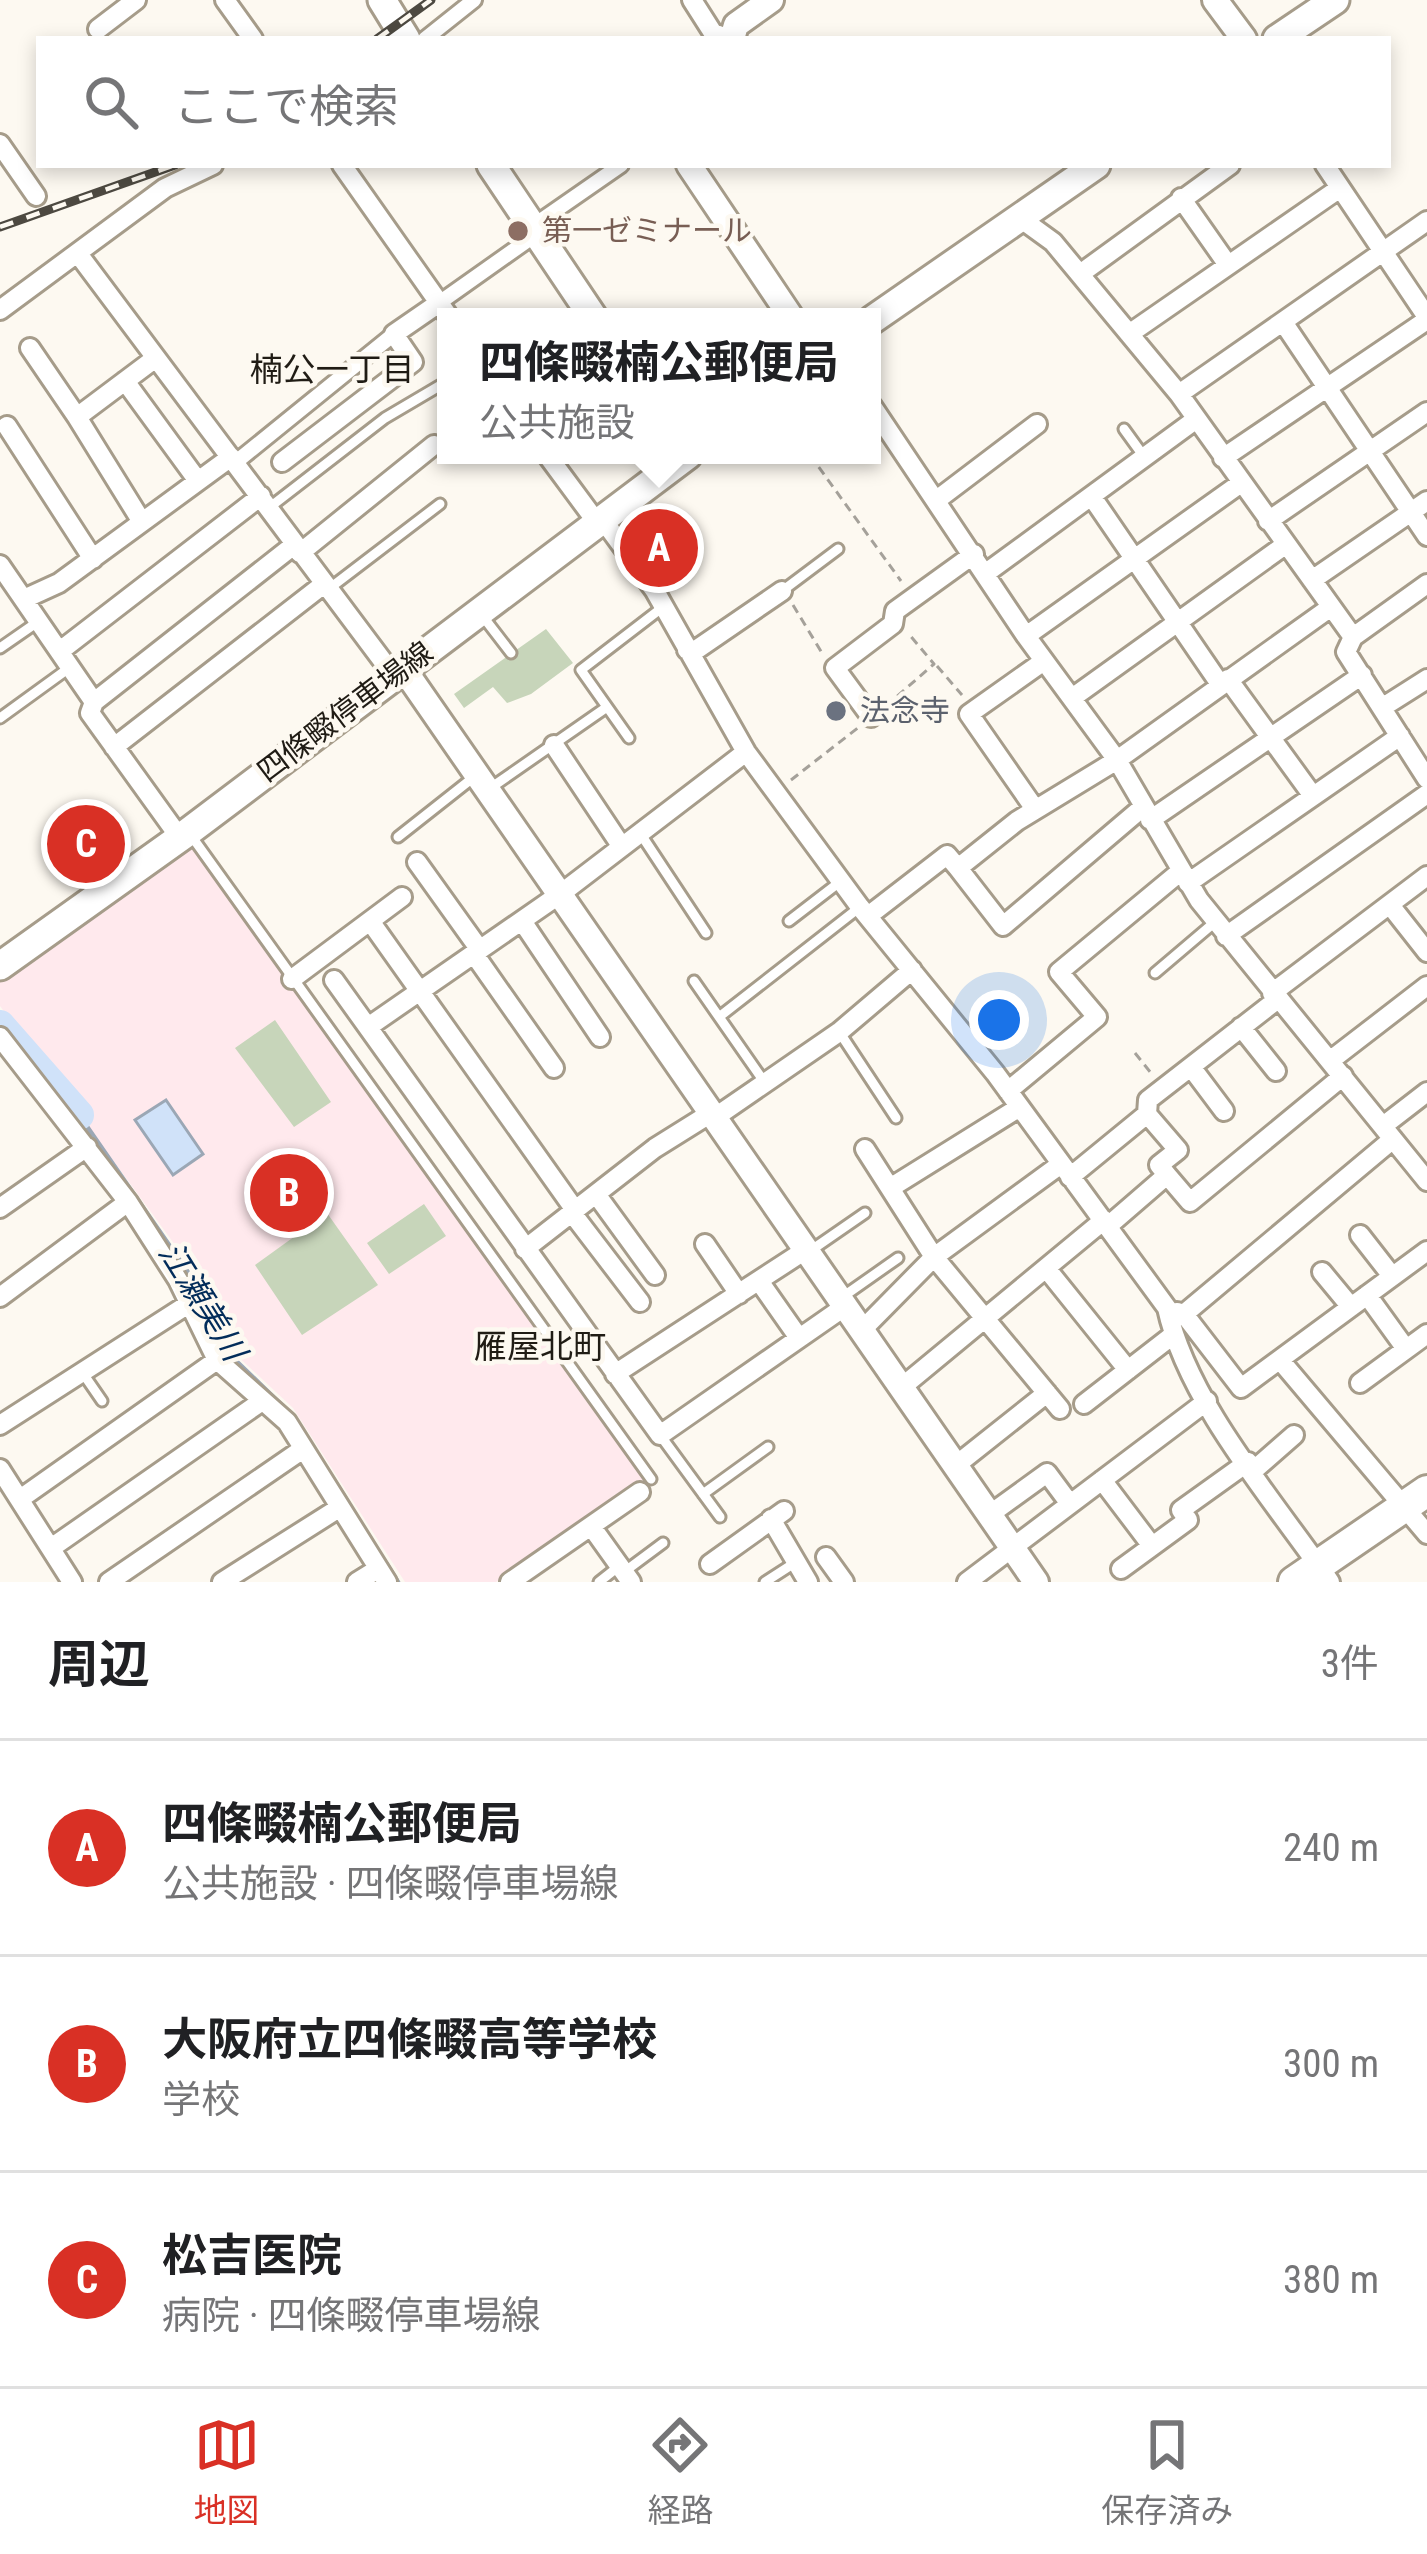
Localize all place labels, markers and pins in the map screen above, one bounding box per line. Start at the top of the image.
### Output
place label: 第一ゼミナール [542,213,752,248]
marker: 第一ゼミナール [505,218,531,244]
pin: A [620,503,698,593]
place label: 法念寺 [860,693,950,728]
marker: 法念寺 [823,698,849,724]
pin: C [47,799,125,889]
pin: B [250,1148,328,1238]

